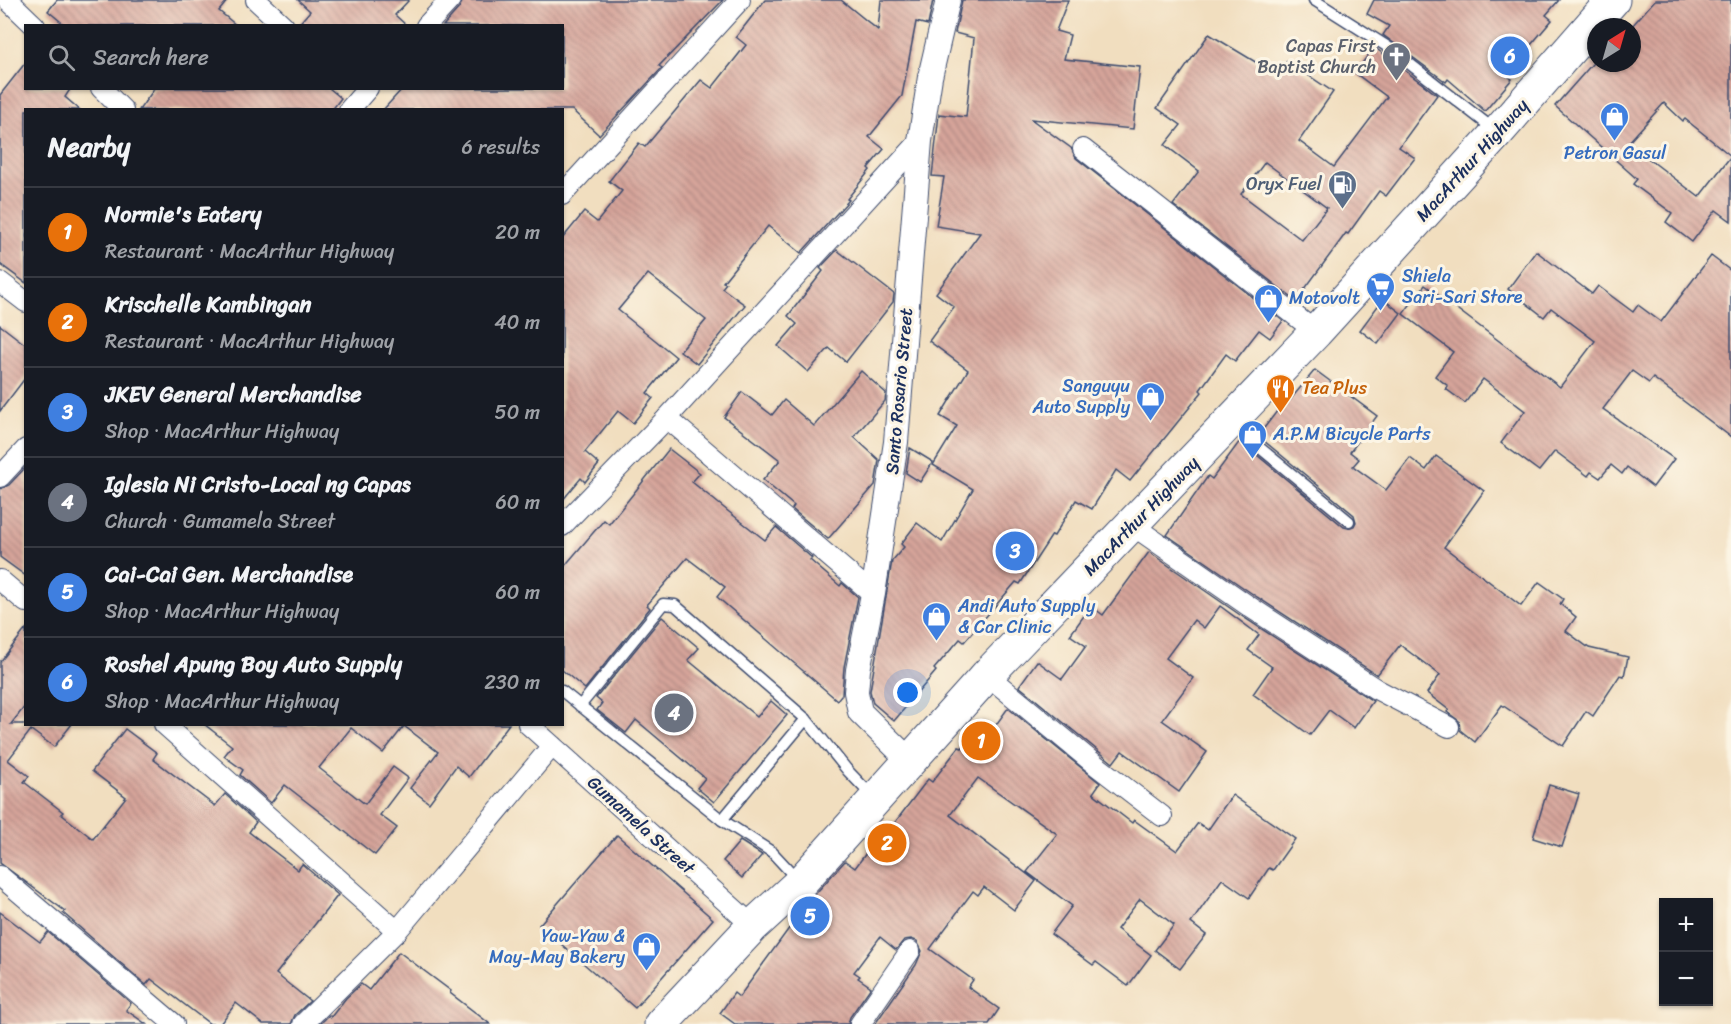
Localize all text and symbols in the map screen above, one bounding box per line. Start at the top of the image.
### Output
north arrow [1587,18,1641,72]
search box [24,24,564,90]
place label: Capas First Baptist Church [1257,30,1376,83]
pin: 6 [1490,34,1530,78]
text: Search here [93,38,209,77]
church icon: Capas First Baptist Church [1381,40,1413,82]
icon: search [45,41,78,74]
street label: MacArthur Highway [1408,90,1537,229]
shop icon: Petron Gasul [1599,100,1631,142]
text: Nearby [48,124,130,170]
text: 6 results [461,130,540,165]
place label: Petron Gasul [1564,137,1667,169]
place label: Oryx Fuel [1246,168,1323,200]
fuel station icon: Oryx Fuel [1327,168,1359,210]
text: Normie's Eatery [105,195,261,234]
text: 1 [63,215,72,250]
text: 20 m [495,215,540,250]
text: Restaurant · MacArthur Highway [105,234,394,269]
place label: Shiela Sari-Sari Store [1402,260,1523,313]
supermarket icon: Shiela Sari-Sari Store [1365,270,1397,312]
shop icon: Motovolt [1252,282,1284,324]
place label: Motovolt [1289,282,1360,314]
text: Krischelle Kambingan [105,285,311,324]
text: 2 [62,305,73,340]
text: 40 m [494,305,540,340]
street label: Santo Rosario Street [876,306,922,475]
text: Restaurant · MacArthur Highway [105,324,394,359]
place label: Sanguyu Auto Supply [1031,370,1131,423]
restaurant icon: Tea Plus [1265,372,1297,414]
place label: Tea Plus [1302,372,1368,404]
text: JKEV General Merchandise [105,375,362,414]
shop icon: Sanguyu Auto Supply [1135,380,1167,422]
text: 3 [62,395,73,430]
text: 50 m [495,395,540,430]
text: Shop · MacArthur Highway [105,414,339,449]
shop icon: A.P.M Bicycle Parts [1236,418,1268,460]
place label: A.P.M Bicycle Parts [1272,418,1431,450]
street label: MacArthur Highway [1075,448,1208,584]
text: Iglesia Ni Cristo-Local ng Capas [105,465,411,504]
text: 4 [61,485,74,520]
text: 60 m [495,485,540,520]
text: Church · Gumamela Street [105,504,335,539]
pin: 3 [996,528,1034,574]
text: Cai-Cai Gen. Merchandise [105,555,353,594]
text: 5 [61,575,74,610]
text: 60 m [495,575,540,610]
place label: Andi Auto Supply & Car Clinic [957,590,1096,643]
text: Shop · MacArthur Highway [105,594,339,629]
shop icon: Andi Auto Supply & Car Clinic [921,600,953,642]
text: Roshel Apung Boy Auto Supply [105,645,402,684]
text: 6 [62,665,73,700]
text: 230 m [484,665,540,700]
your location [893,678,922,707]
text: Shop · MacArthur Highway [105,684,339,719]
pin: 4 [654,690,694,736]
pin: 1 [962,718,1000,764]
street label: Gumamela Street [579,767,703,883]
pin: 2 [868,820,906,866]
pin: 5 [790,894,830,938]
map controls [1659,898,1713,1006]
button: + [1659,898,1713,952]
place label: Yaw-Yaw & May-May Bakery [489,920,626,973]
shop icon: Yaw-Yaw & May-May Bakery [630,930,662,972]
button: − [1659,952,1713,1006]

